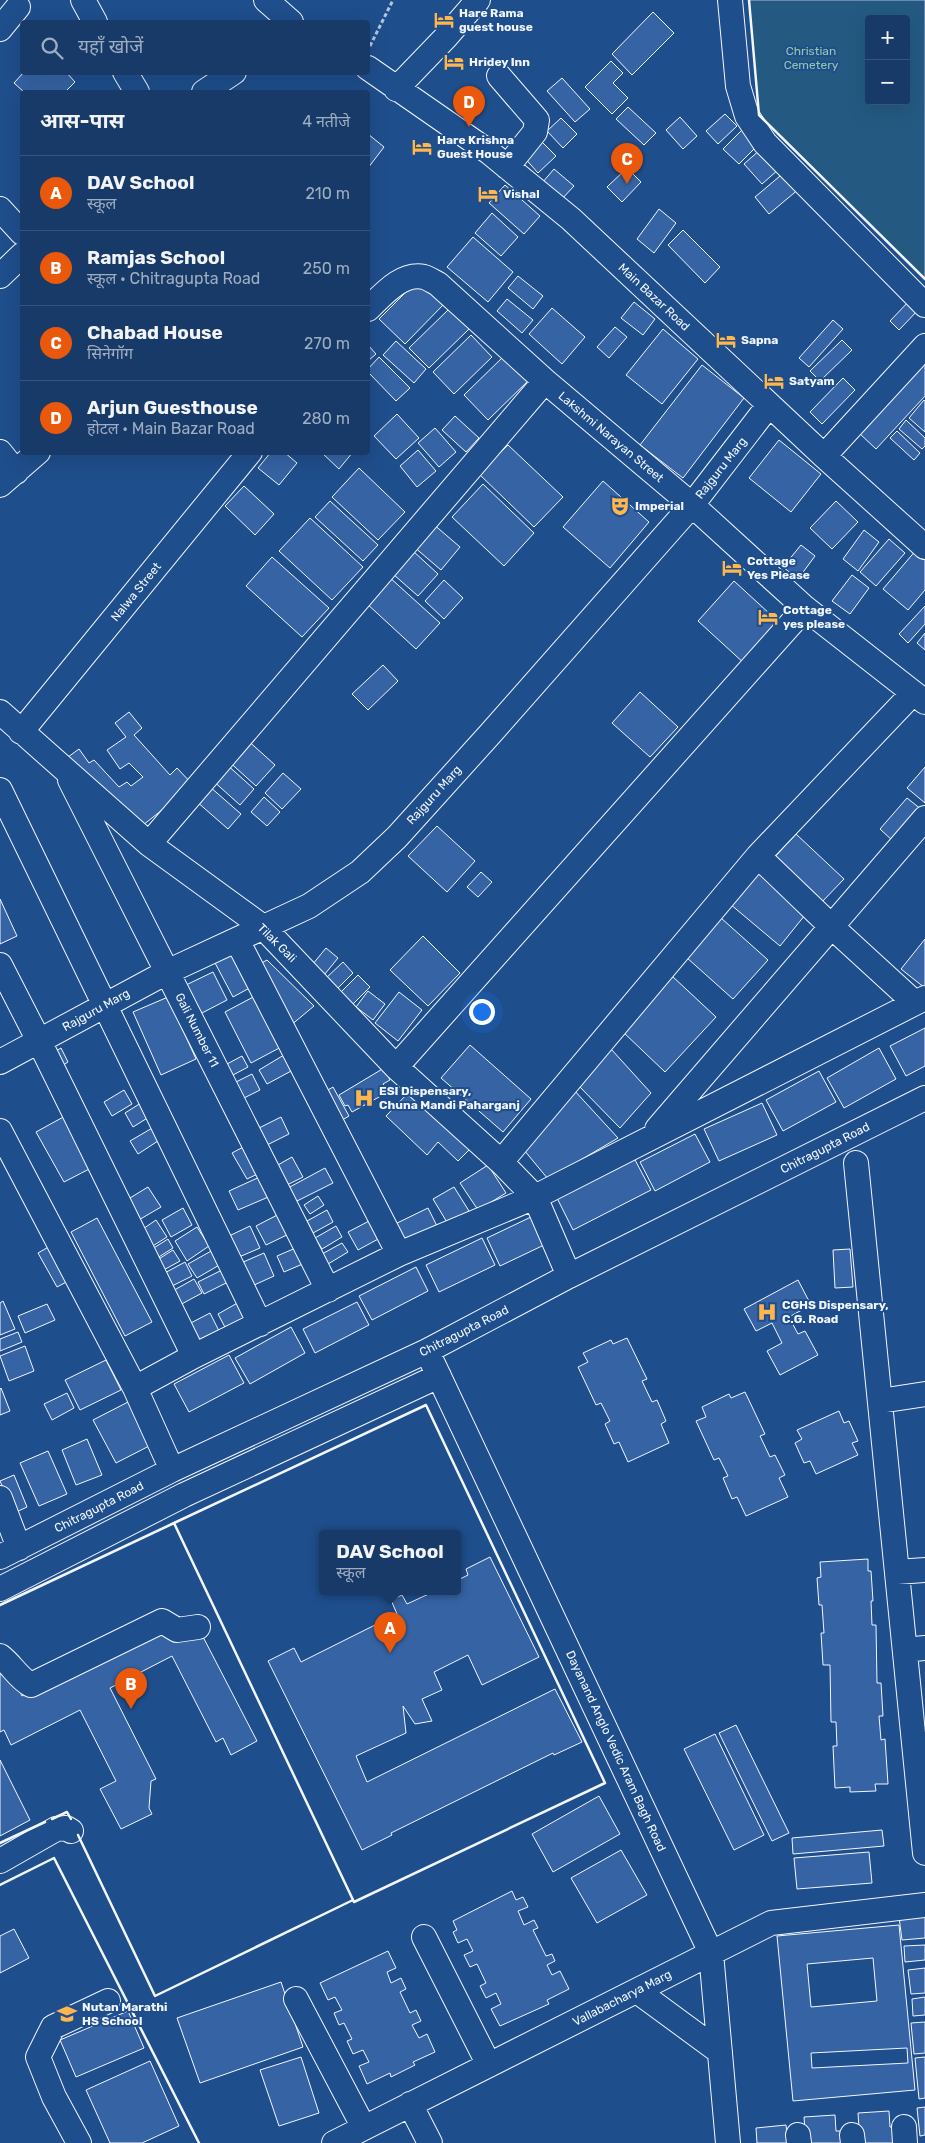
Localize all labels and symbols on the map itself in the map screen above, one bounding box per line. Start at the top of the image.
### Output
place label: Hare Rama guest house [459,6,533,34]
hotel icon: Hare Rama guest house [433,9,455,31]
park label: Christian Cemetery [784,44,839,72]
hotel icon: Hridey Inn [443,51,465,73]
place label: Hridey Inn [469,55,530,69]
pin: D [453,86,485,127]
place label: Hare Krishna Guest House [437,133,514,161]
hotel icon: Hare Krishna Guest House [411,136,433,158]
pin: C [611,143,643,184]
hotel icon: Vishal [477,183,499,205]
place label: Vishal [503,187,540,201]
street label: Main Bazar Road [615,260,693,334]
hotel icon: Sapna [715,329,737,351]
place label: Sapna [741,333,778,347]
hotel icon: Satyam [763,370,785,392]
place label: Satyam [789,374,835,388]
street label: Lakshmi Narayan Street [555,389,667,485]
street label: Rajguru Marg [693,434,749,502]
theatre icon: Imperial [609,495,631,517]
place label: Imperial [635,499,684,513]
place label: Cottage Yes Please [747,554,810,582]
hotel icon: Cottage Yes Please [721,557,743,579]
street label: Nalwa Street [108,560,164,624]
place label: Cottage yes please [783,603,845,631]
hotel icon: Cottage yes please [757,606,779,628]
street label: Rajguru Marg [404,763,464,827]
street label: Tilak Gali [255,921,299,965]
street label: Rajguru Marg [60,986,132,1034]
street label: Gali Number 11 [172,991,222,1069]
your location [469,999,495,1025]
place label: ESI Dispensary, Chuna Mandi Paharganj [379,1084,520,1112]
hospital icon: ESI Dispensary, Chuna Mandi Paharganj [353,1087,375,1109]
street label: Chitragupta Road [778,1119,872,1177]
place label: CGHS Dispensary, C.G. Road [782,1298,889,1326]
hospital icon: CGHS Dispensary, C.G. Road [756,1301,778,1323]
street label: Chitragupta Road [417,1302,511,1360]
street label: Chitragupta Road [52,1478,146,1536]
pin: A [374,1612,406,1653]
street label: Dayanand Anglo Vedic Aram Bagh Road [563,1648,669,1854]
pin: B [115,1668,147,1709]
street label: Vallabacharya Marg [570,1967,674,2029]
place label: Nutan Marathi HS School [82,2000,168,2028]
school or university icon: Nutan Marathi HS School [56,2003,78,2025]

